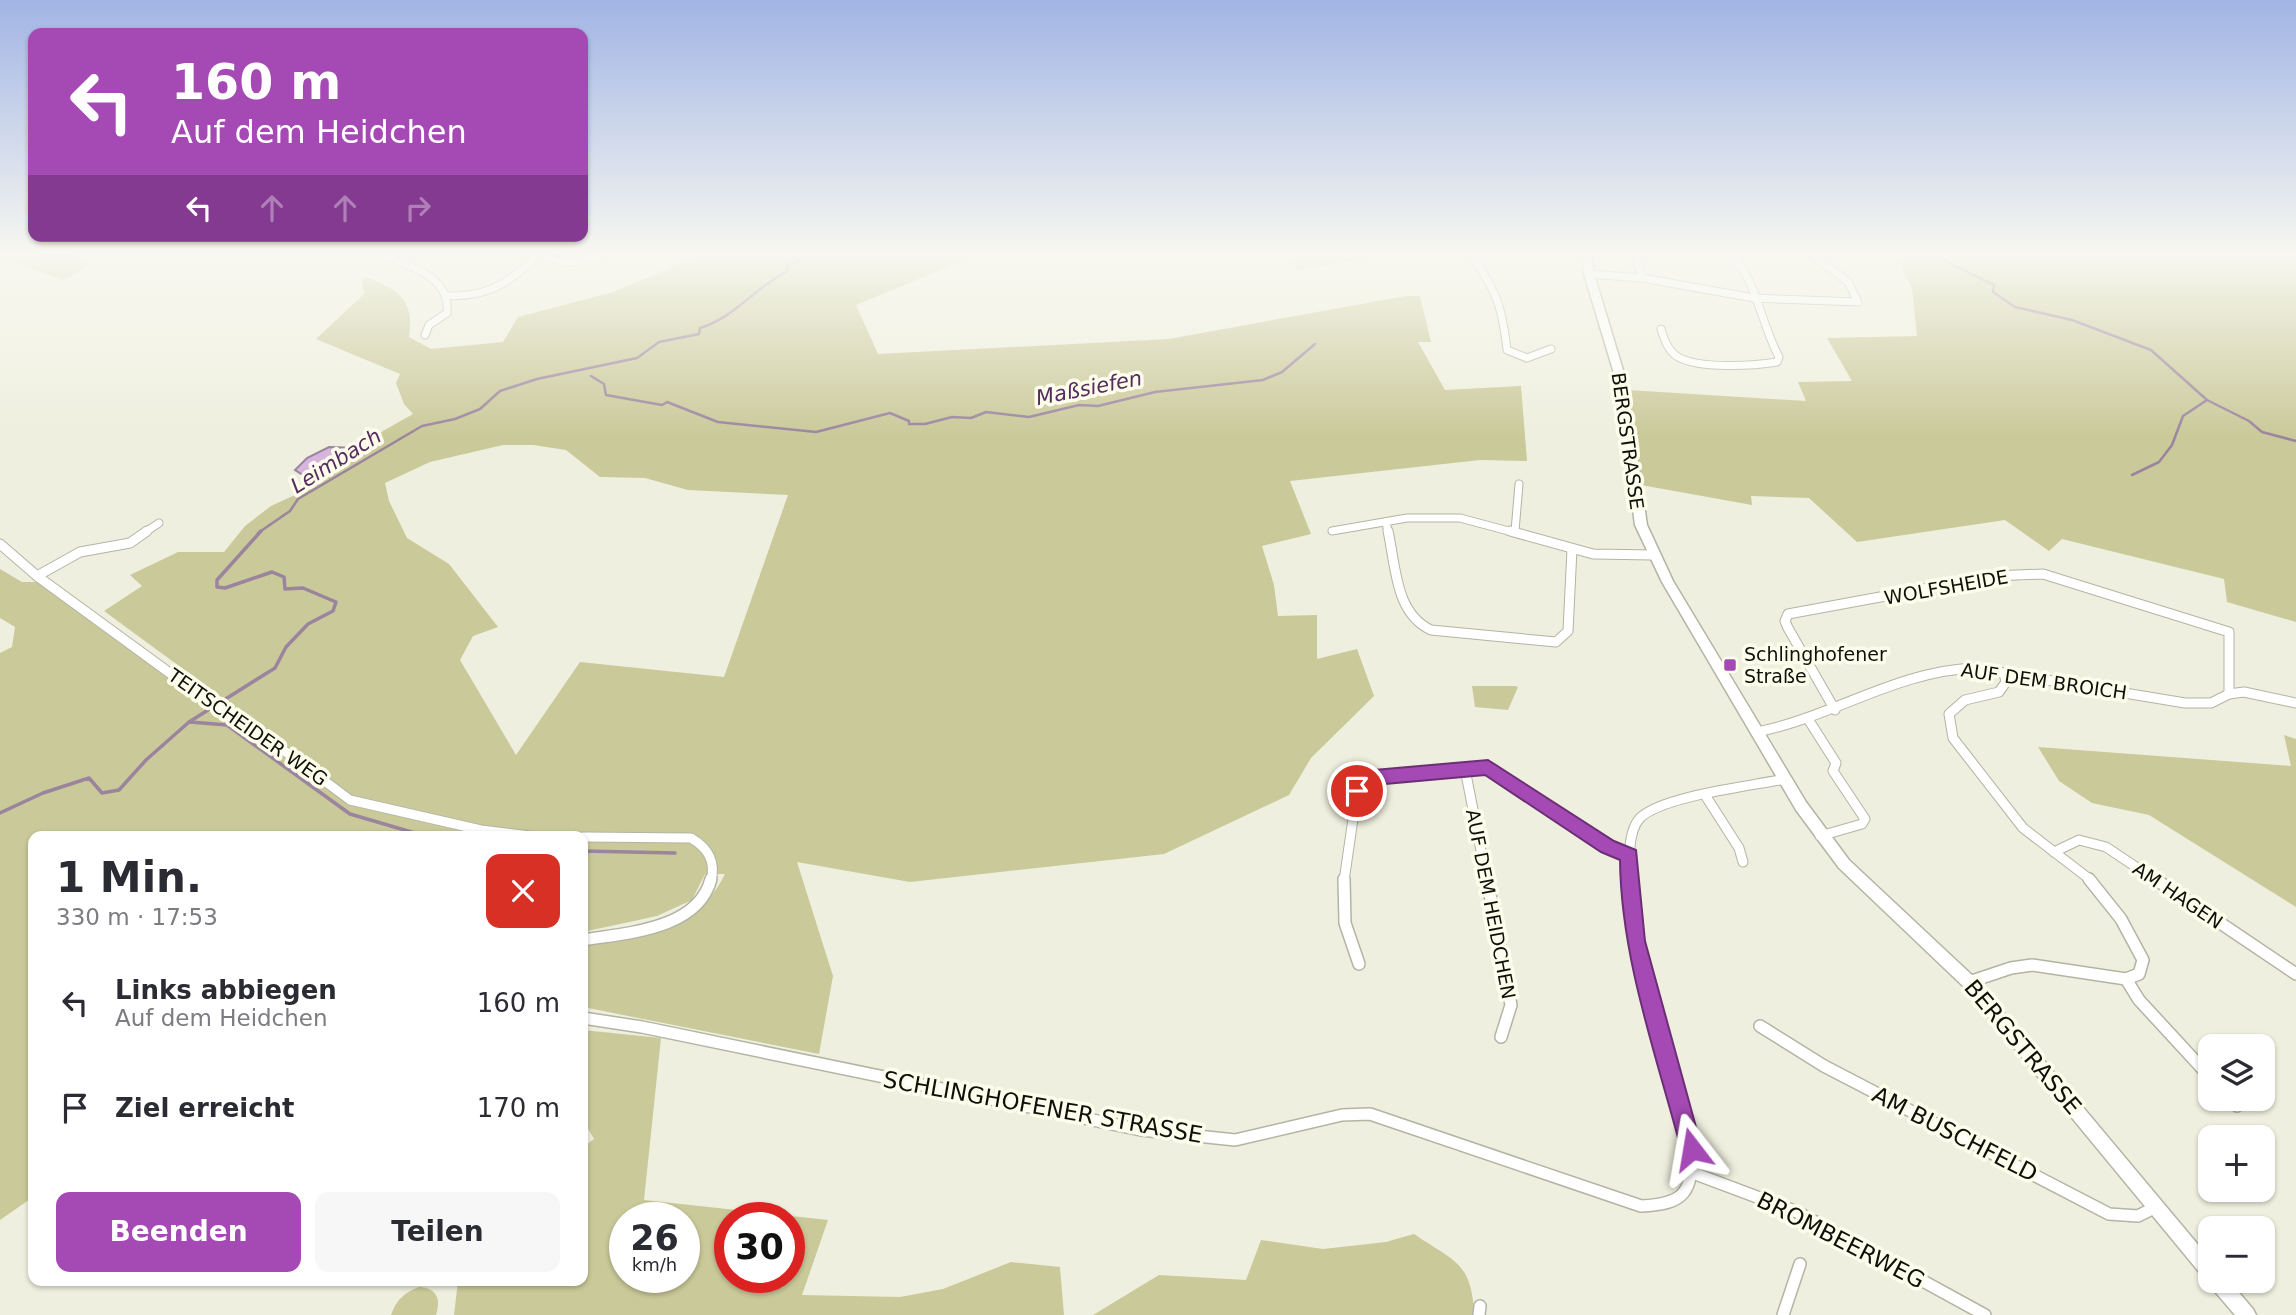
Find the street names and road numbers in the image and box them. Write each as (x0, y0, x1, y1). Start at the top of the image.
street label: BERGSTRASSE (1607, 371, 1649, 511)
street label: WOLFSHEIDE (1882, 565, 2010, 609)
street label: AUF DEM BROICH (1960, 658, 2128, 704)
street label: TEITSCHEIDER WEG (163, 663, 332, 790)
street label: AUF DEM HEIDCHEN (1462, 807, 1520, 1001)
street label: AM HAGEN (2129, 857, 2227, 933)
street label: BERGSTRASSE (1959, 975, 2087, 1119)
street label: SCHLINGHOFENER STRASSE (881, 1066, 1205, 1148)
street label: AM BUSCHFELD (1868, 1081, 2042, 1187)
street label: BROMBEERWEG (1753, 1186, 1929, 1294)

